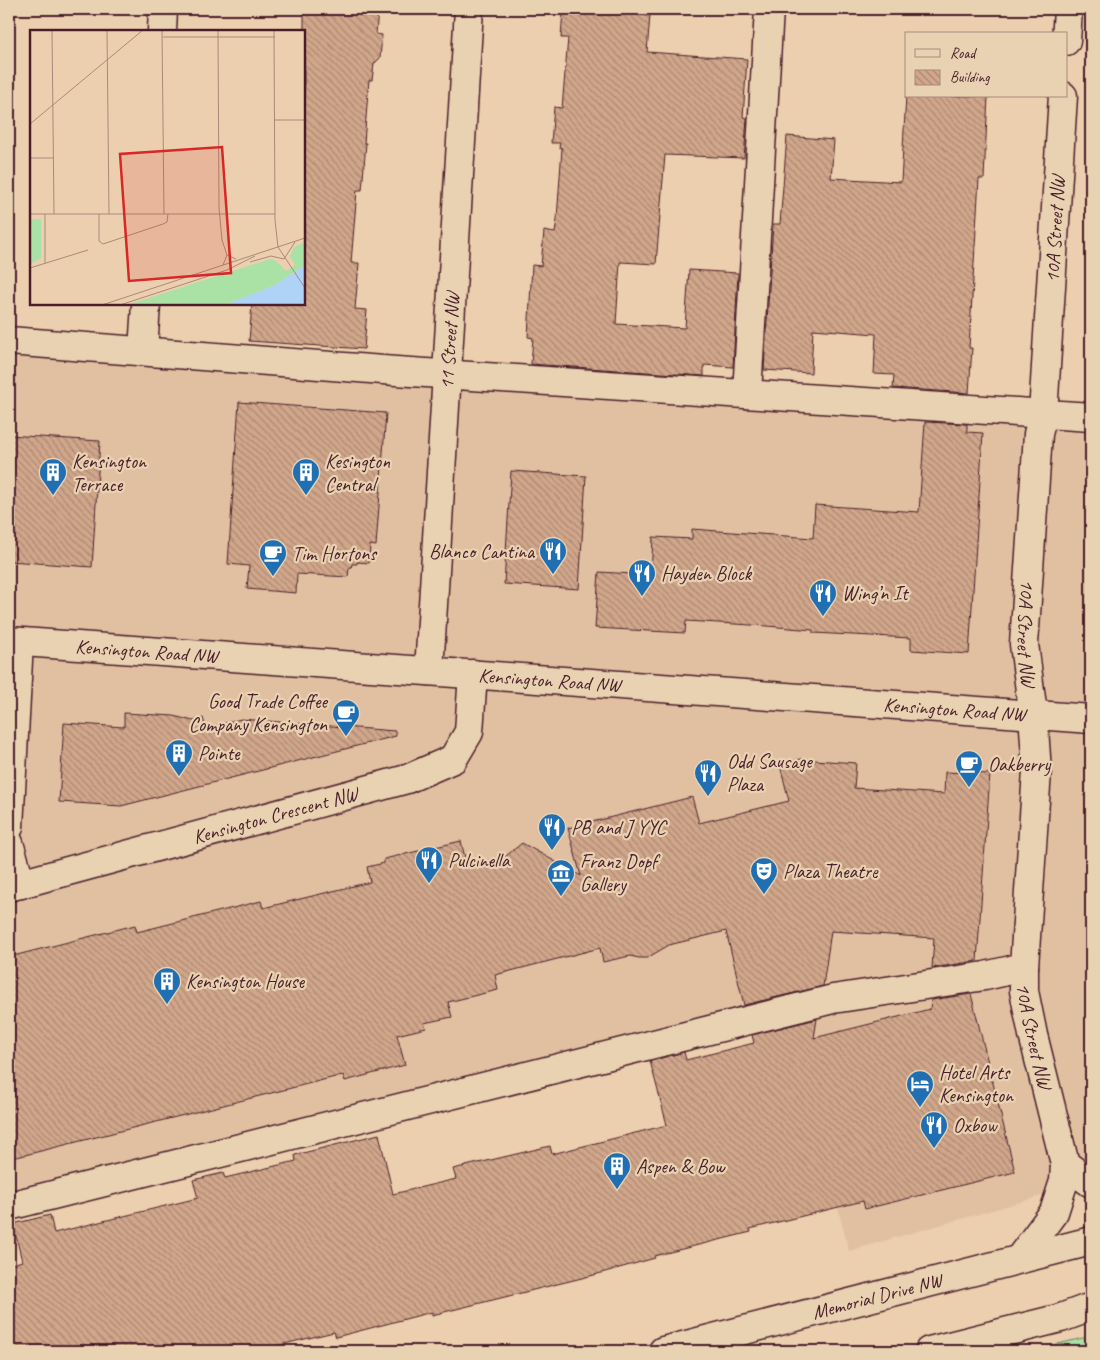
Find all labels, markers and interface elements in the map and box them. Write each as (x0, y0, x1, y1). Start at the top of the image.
inset map (30, 30, 305, 305)
legend (905, 32, 1068, 98)
text: Road (950, 44, 977, 63)
text: Building (950, 68, 990, 87)
street label: 10A Street NW (1040, 172, 1070, 283)
street label: 11 Street NW (434, 289, 465, 390)
place label: Kensington Terrace (72, 449, 147, 497)
place label: Kesington Central (325, 449, 391, 497)
building icon: Kensington Terrace (38, 457, 68, 496)
building icon: Kesington Central (291, 457, 321, 496)
restaurant icon: Blanco Cantina (538, 536, 568, 575)
cafe icon: Tim Hortons (258, 538, 288, 577)
place label: Blanco Cantina (429, 539, 536, 564)
place label: Tim Hortons (292, 541, 378, 566)
restaurant icon: Hayden Block (627, 558, 657, 597)
place label: Hayden Block (661, 561, 753, 586)
restaurant icon: Wing’n It (808, 578, 838, 617)
street label: 10A Street NW (1011, 579, 1042, 691)
place label: Wing’n It (842, 581, 910, 606)
street label: Kensington Road NW (75, 633, 221, 669)
street label: Kensington Road NW (478, 662, 624, 698)
place label: Good Trade Coffee Company Kensington (189, 689, 328, 737)
street label: Kensington Road NW (883, 692, 1029, 727)
cafe icon: Good Trade Coffee Company Kensington (331, 698, 361, 737)
building icon: Pointe (164, 738, 194, 777)
place label: Pointe (198, 741, 241, 766)
place label: Odd Sausage Plaza (727, 749, 813, 797)
cafe icon: Oakberry (954, 749, 984, 788)
place label: Oakberry (988, 752, 1052, 777)
restaurant icon: Odd Sausage Plaza (693, 758, 723, 797)
street label: Kensington Crescent NW (190, 780, 363, 849)
restaurant icon: PB and J YYC (537, 812, 567, 851)
place label: PB and J YYC (571, 815, 668, 840)
restaurant icon: Pulcinella (414, 845, 444, 884)
place label: Pulcinella (448, 848, 511, 873)
place label: Franz Dopf Gallery (580, 849, 661, 897)
theatre icon: Plaza Theatre (749, 856, 779, 895)
museum icon: Franz Dopf Gallery (546, 858, 576, 897)
place label: Plaza Theatre (783, 859, 879, 884)
building icon: Kensington House (152, 966, 182, 1005)
place label: Kensington House (186, 969, 305, 994)
street label: 10A Street NW (1012, 983, 1059, 1094)
place label: Hotel Arts Kensington (939, 1060, 1014, 1108)
hotel icon: Hotel Arts Kensington (905, 1069, 935, 1108)
restaurant icon: Oxbow (919, 1110, 949, 1149)
place label: Oxbow (953, 1113, 998, 1138)
building icon: Aspen & Bow (602, 1151, 632, 1190)
place label: Aspen & Bow (636, 1154, 726, 1179)
street label: Memorial Drive NW (809, 1267, 947, 1325)

